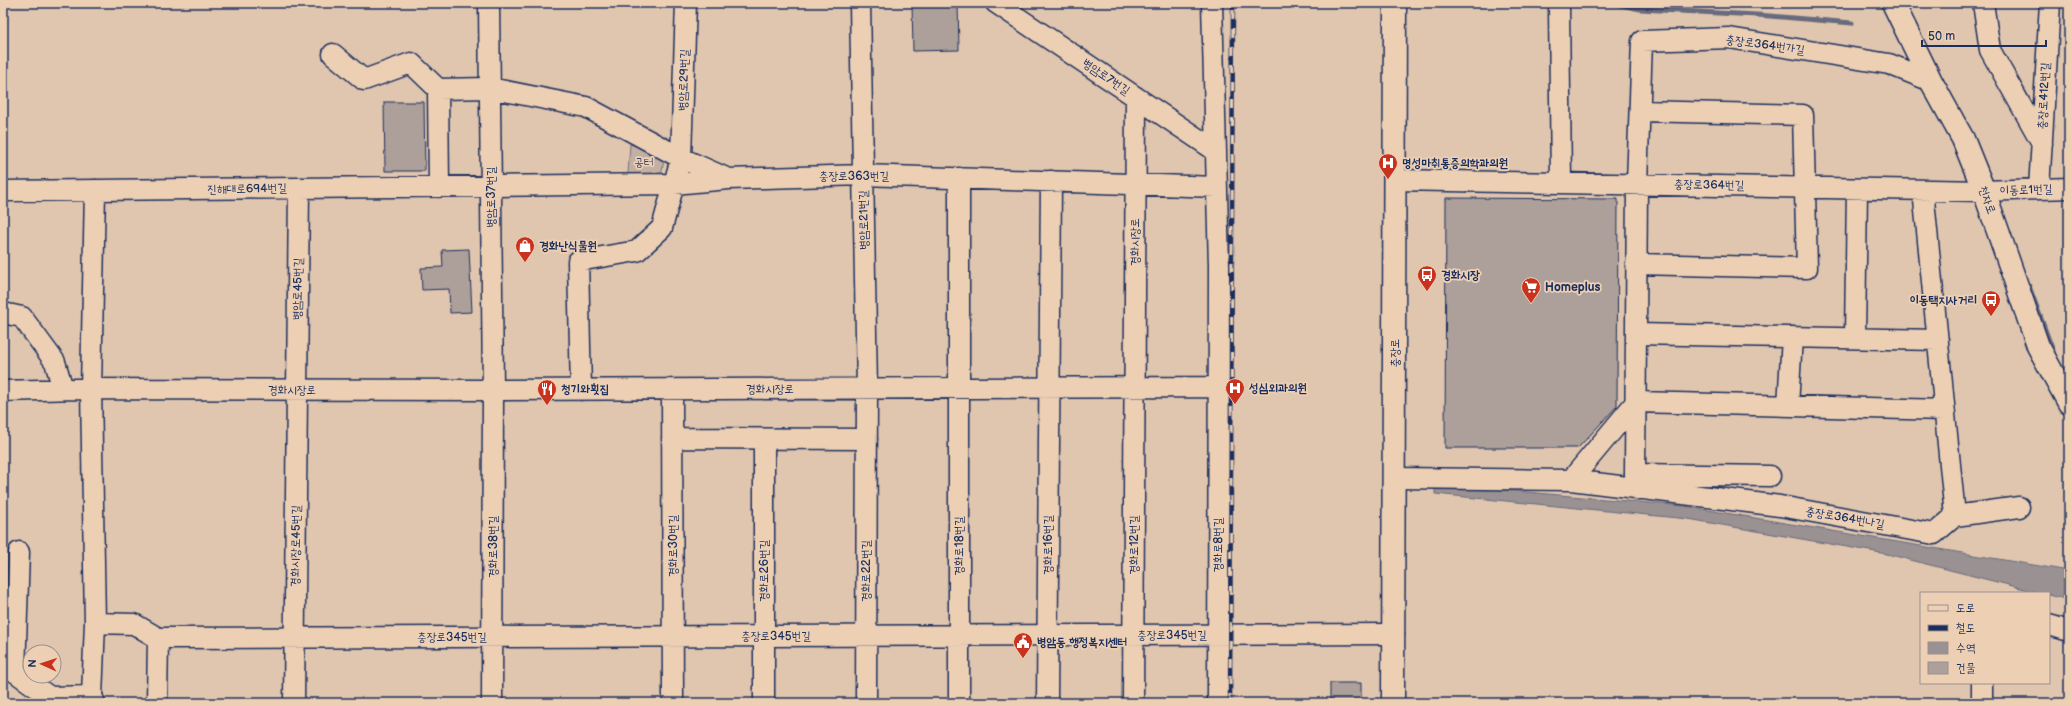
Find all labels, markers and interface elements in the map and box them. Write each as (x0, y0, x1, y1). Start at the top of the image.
scale bar (1922, 22, 2046, 48)
text: 50 m (1928, 29, 1955, 44)
street label: 충장로364번가길 (1724, 32, 1806, 58)
street label: 병암로29번길 (675, 48, 693, 111)
street label: 병암로7번길 (1079, 56, 1133, 99)
street label: 충장로412번길 (2035, 62, 2053, 130)
hospital icon: 명성마취통증의학과의원 (1377, 152, 1399, 180)
park label: 공터 (634, 155, 654, 170)
place label: 명성마취통증의학과의원 (1402, 156, 1509, 171)
street label: 병암로37번길 (484, 166, 499, 228)
street label: 충장로363번길 (819, 169, 890, 184)
street label: 충장로364번길 (1674, 177, 1745, 193)
street label: 진해대로694번길 (207, 181, 287, 197)
street label: 이동로1번길 (1999, 182, 2053, 198)
street label: 천자로 (1975, 184, 1999, 216)
street label: 병암로21번길 (856, 190, 872, 250)
street label: 경화시장로 (1128, 218, 1143, 266)
shop icon: 경화난식물원 (514, 235, 536, 263)
place label: 경화난식물원 (539, 239, 597, 254)
street label: 병암로45번길 (290, 257, 306, 320)
bus stop icon: 경화시장 (1416, 264, 1438, 292)
place label: 경화시장 (1441, 268, 1480, 283)
supermarket icon: Homeplus (1520, 276, 1542, 304)
place label: Homeplus (1545, 280, 1600, 295)
bus stop icon: 이동택지사거리 (1980, 289, 2002, 317)
place label: 이동택지사거리 (1909, 293, 1977, 308)
street label: 충장로 (1388, 339, 1403, 367)
hospital icon: 성심외과의원 (1224, 377, 1246, 405)
restaurant icon: 청기와횟집 (536, 378, 558, 406)
place label: 성심외과의원 (1248, 381, 1307, 396)
place label: 청기와횟집 (561, 382, 609, 397)
street label: 경화시장로 (746, 382, 794, 397)
street label: 경화시장로 (268, 383, 316, 398)
street label: 충장로364번나길 (1804, 504, 1886, 532)
street label: 경화시장로45번길 (288, 505, 304, 587)
street label: 경화로30번길 (666, 514, 681, 577)
street label: 경화로38번길 (486, 515, 501, 578)
street label: 경화로16번길 (1041, 515, 1056, 575)
street label: 경화로12번길 (1127, 515, 1142, 575)
street label: 경화로18번길 (952, 516, 967, 576)
street label: 경화로8번길 (1211, 517, 1226, 573)
street label: 경화로26번길 (757, 539, 772, 602)
street label: 경화로22번길 (859, 539, 874, 602)
legend (1920, 592, 2050, 684)
text: 도로 (1956, 601, 1975, 616)
text: 철도 (1956, 621, 1975, 636)
street label: 충장로345번길 (1137, 628, 1207, 643)
street label: 충장로345번길 (741, 629, 811, 644)
street label: 충장로345번길 (417, 630, 487, 645)
public building icon: 병암동 행정복지센터 (1012, 631, 1034, 659)
place label: 병암동 행정복지센터 (1037, 635, 1127, 650)
text: 수역 (1956, 641, 1976, 656)
north arrow (22, 644, 62, 684)
text: N (26, 659, 39, 668)
text: 건물 (1956, 661, 1976, 676)

